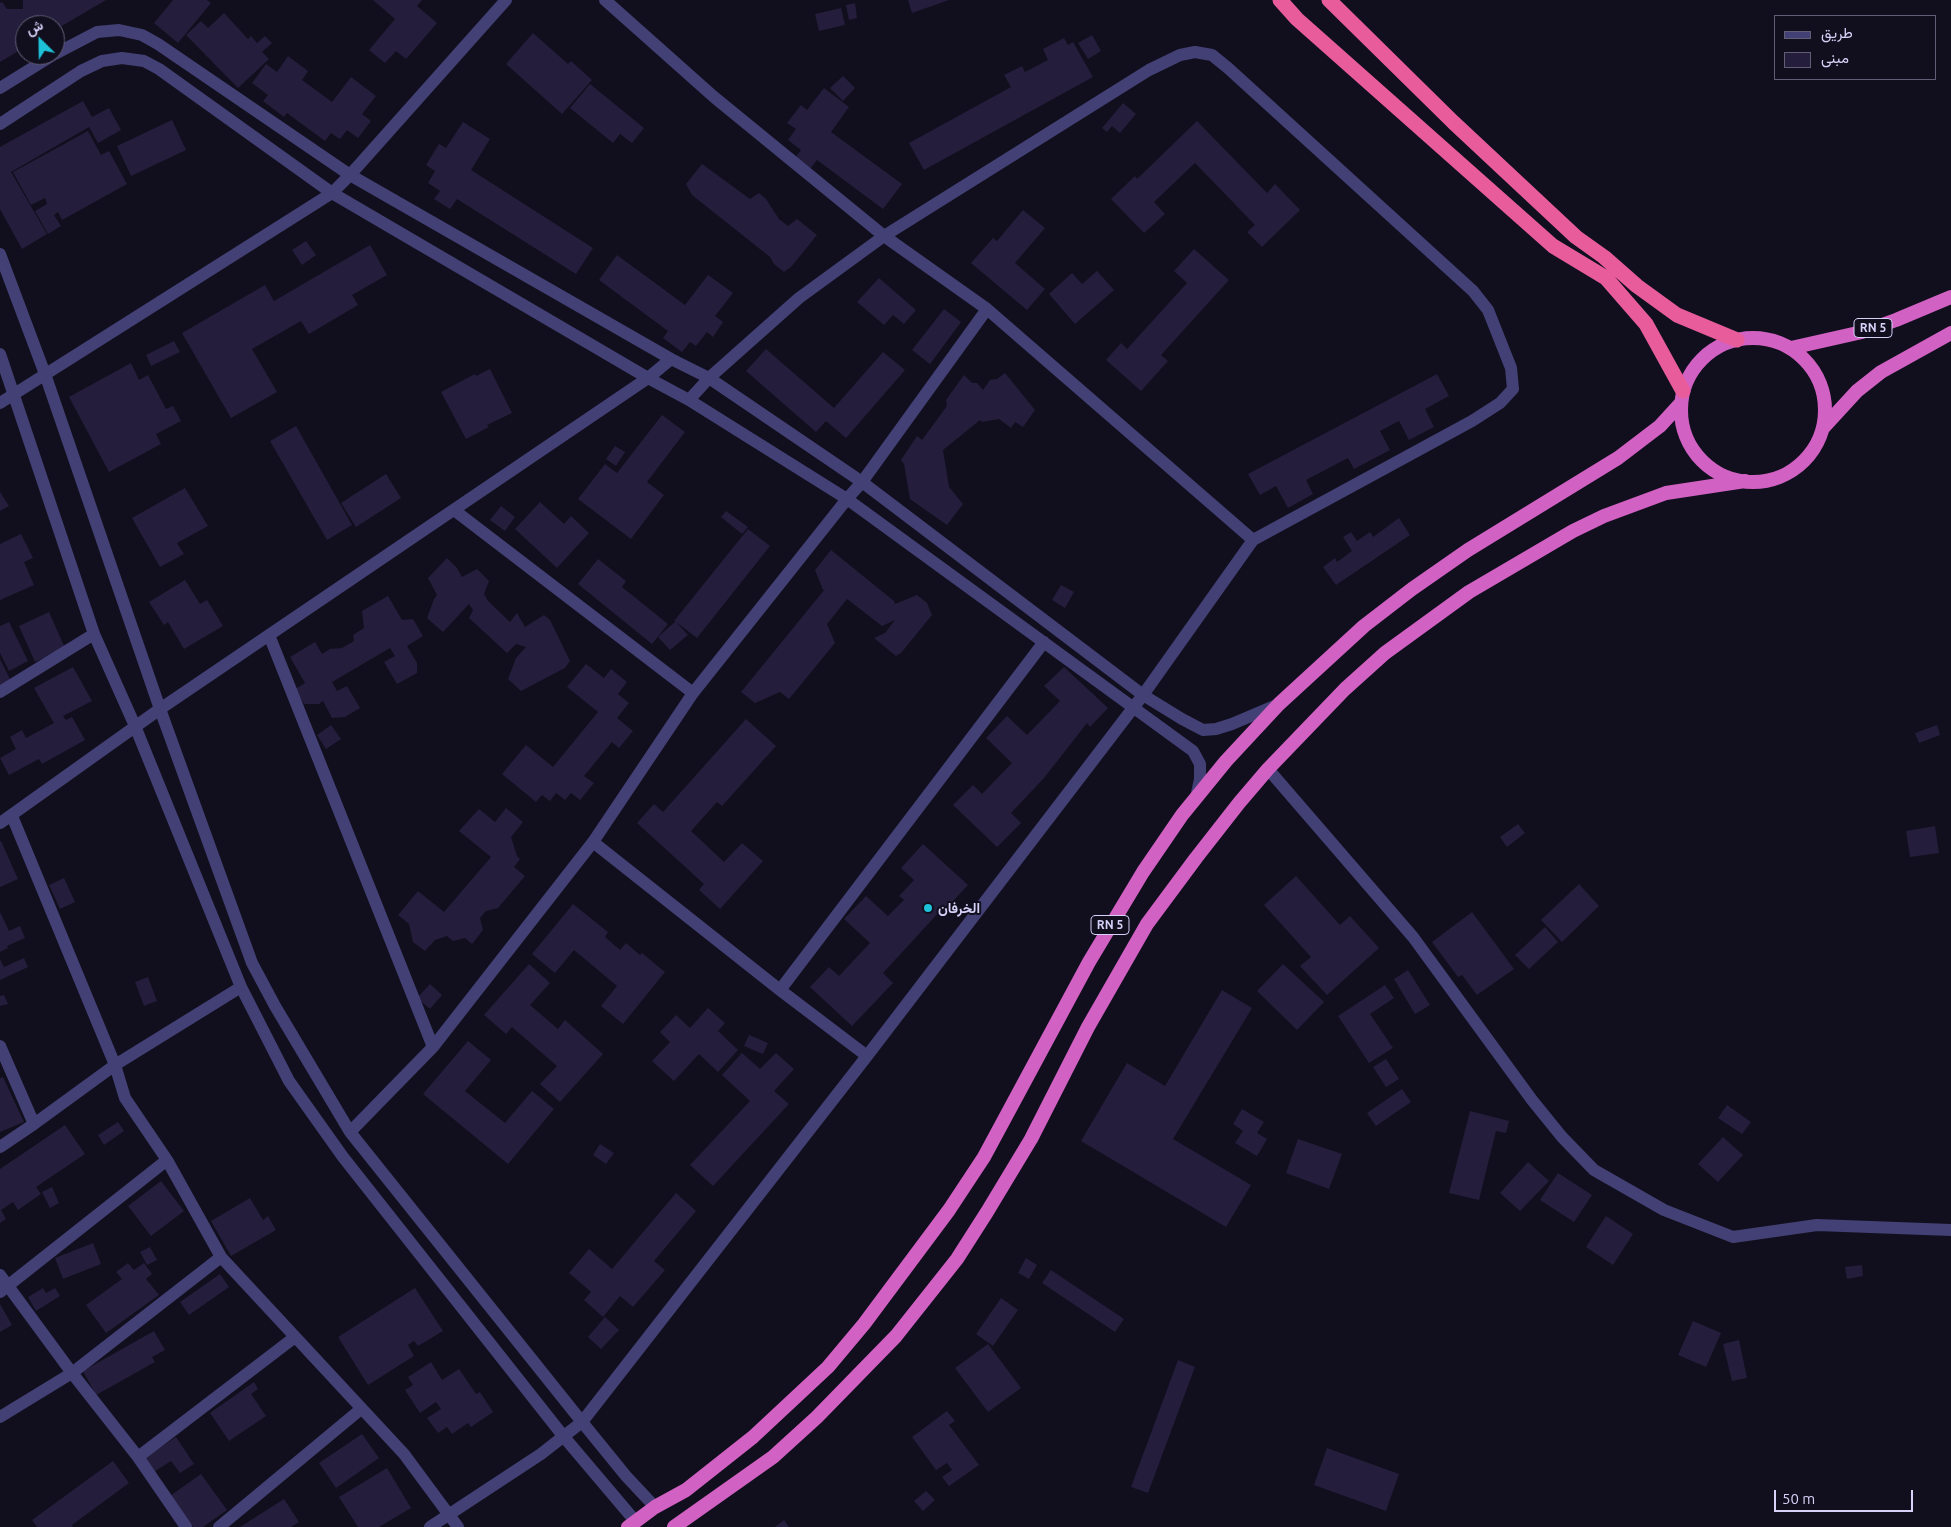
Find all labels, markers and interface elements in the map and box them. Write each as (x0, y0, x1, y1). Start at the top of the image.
north arrow (15, 15, 65, 65)
legend (1774, 15, 1936, 80)
text: ش (24, 16, 45, 38)
text: طريق (1821, 24, 1853, 41)
text: مبنى (1821, 49, 1849, 66)
road number: RN 5 (1854, 318, 1892, 338)
place label: الخرفان (938, 900, 980, 916)
marker: الخرفان (922, 902, 934, 914)
road number: RN 5 (1091, 916, 1129, 934)
scale bar (1776, 1480, 1915, 1512)
text: 50 m (1782, 1490, 1815, 1507)

